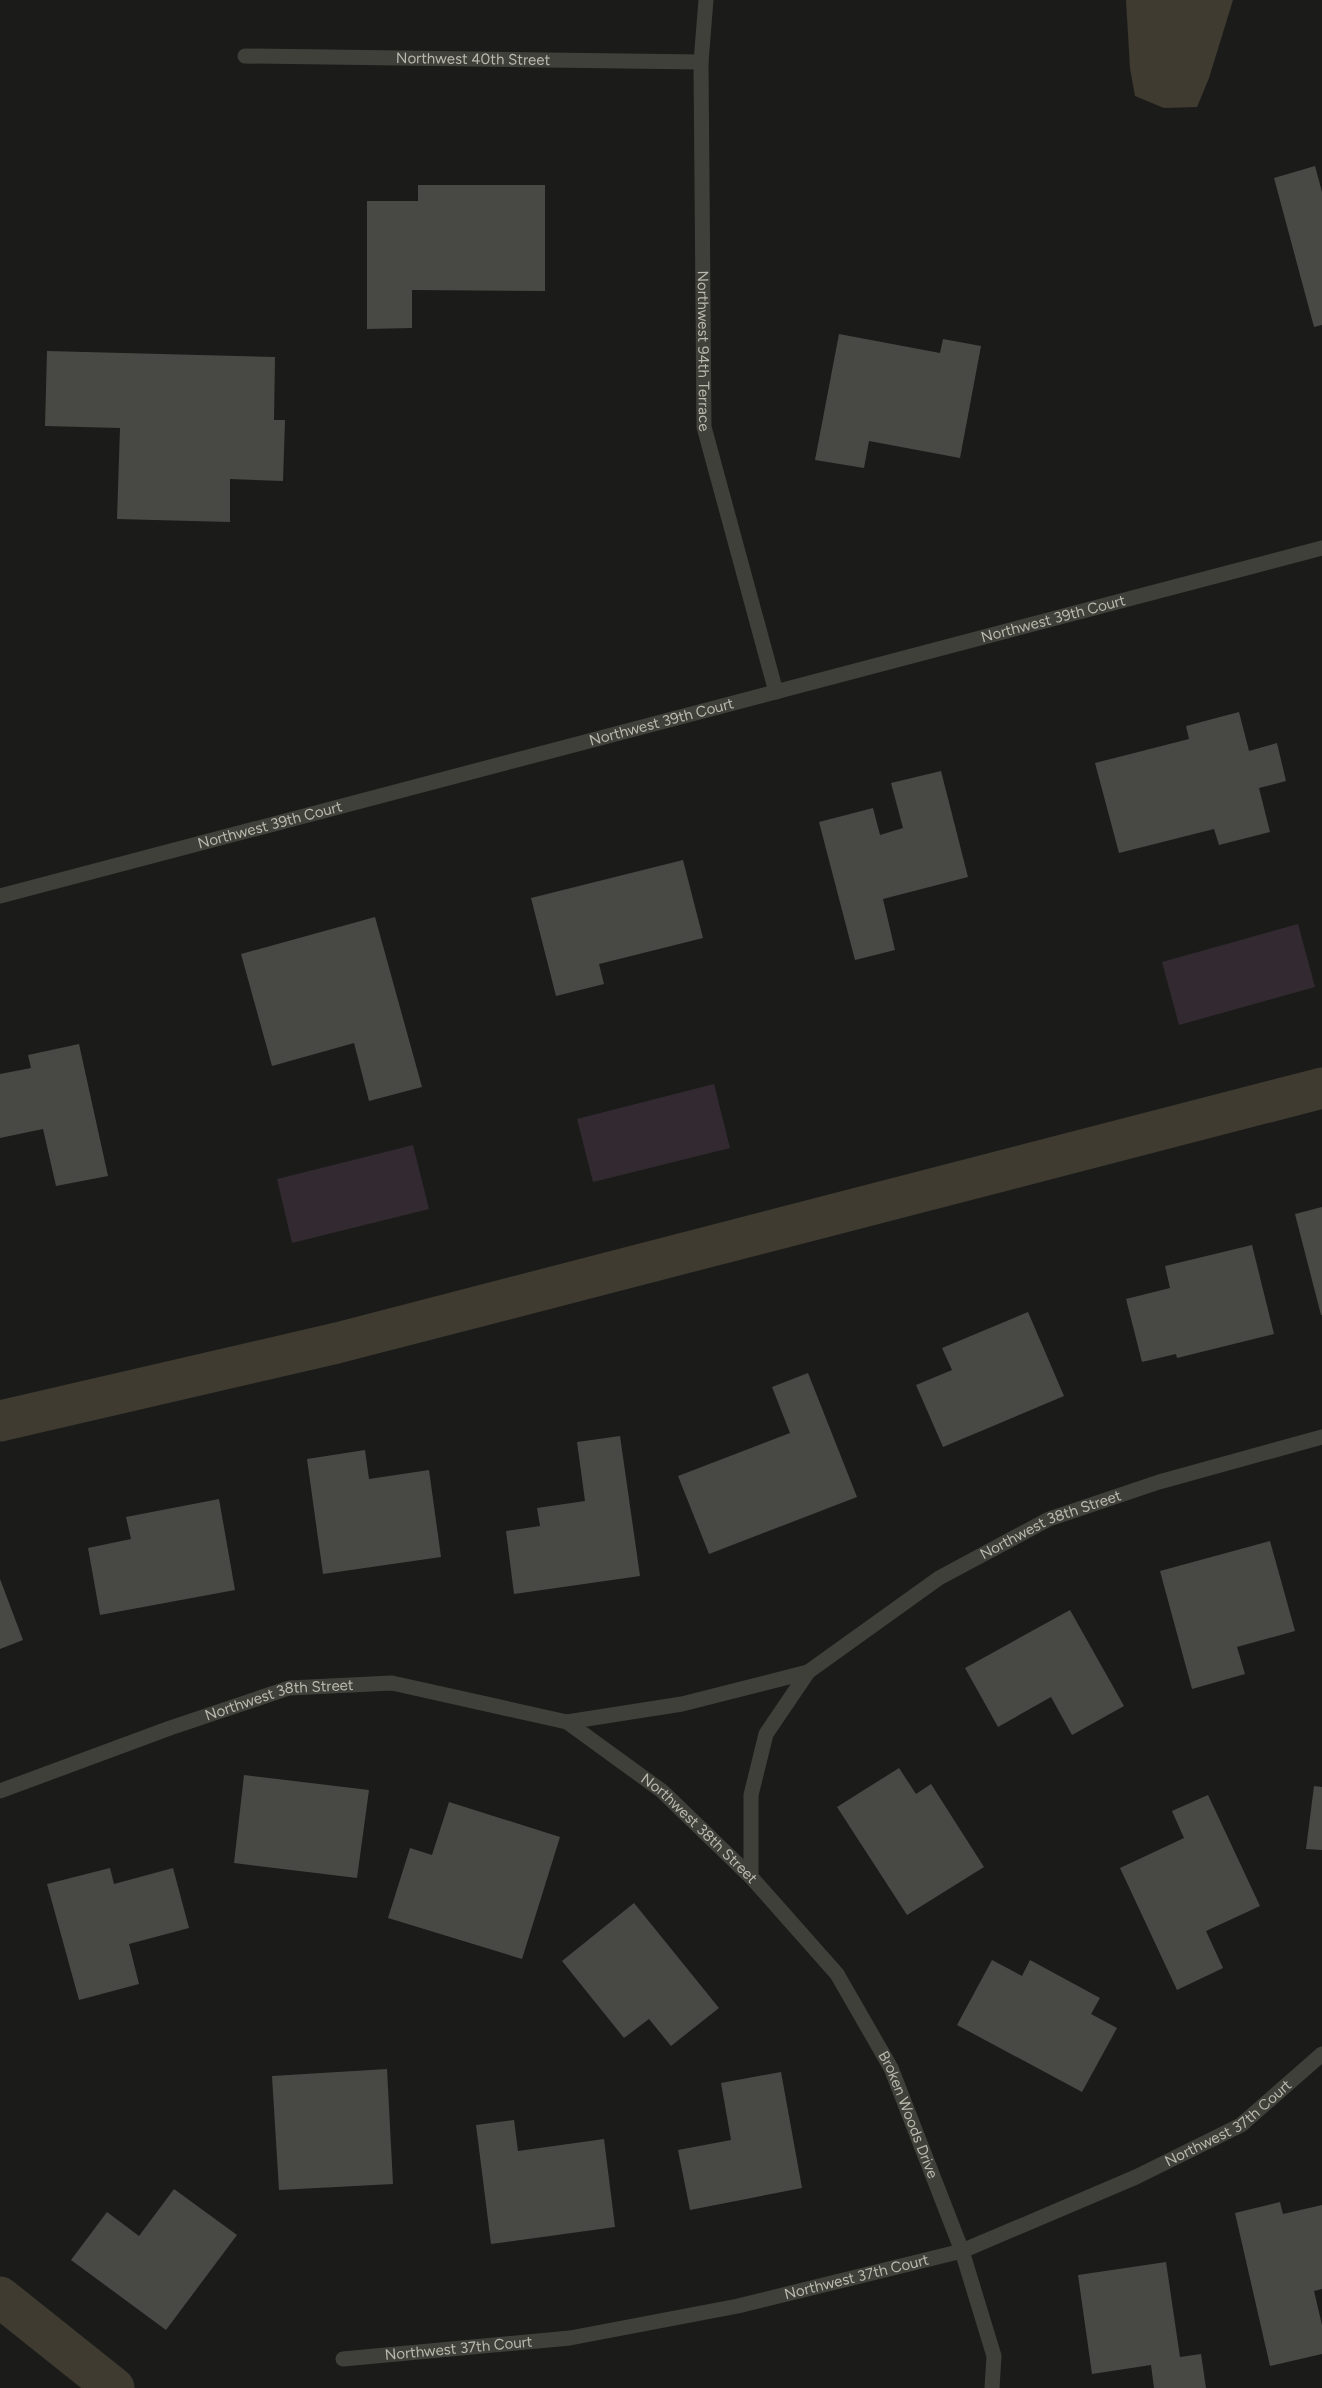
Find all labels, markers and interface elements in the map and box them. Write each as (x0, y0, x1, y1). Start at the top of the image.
street label: Northwest 40th Street (396, 49, 551, 69)
street label: Northwest 94th Terrace (694, 270, 714, 433)
street label: Northwest 39th Court (979, 591, 1128, 646)
street label: Northwest 39th Court (587, 694, 736, 749)
street label: Northwest 39th Court (196, 797, 344, 853)
street label: Northwest 38th Street (977, 1486, 1124, 1563)
street label: Northwest 38th Street (203, 1676, 354, 1725)
street label: Northwest 38th Street (637, 1770, 761, 1887)
street label: Broken Woods Drive (874, 2048, 942, 2181)
street label: Northwest 37th Court (1162, 2076, 1295, 2170)
street label: Northwest 37th Court (782, 2250, 931, 2303)
street label: Northwest 37th Court (384, 2332, 533, 2364)

